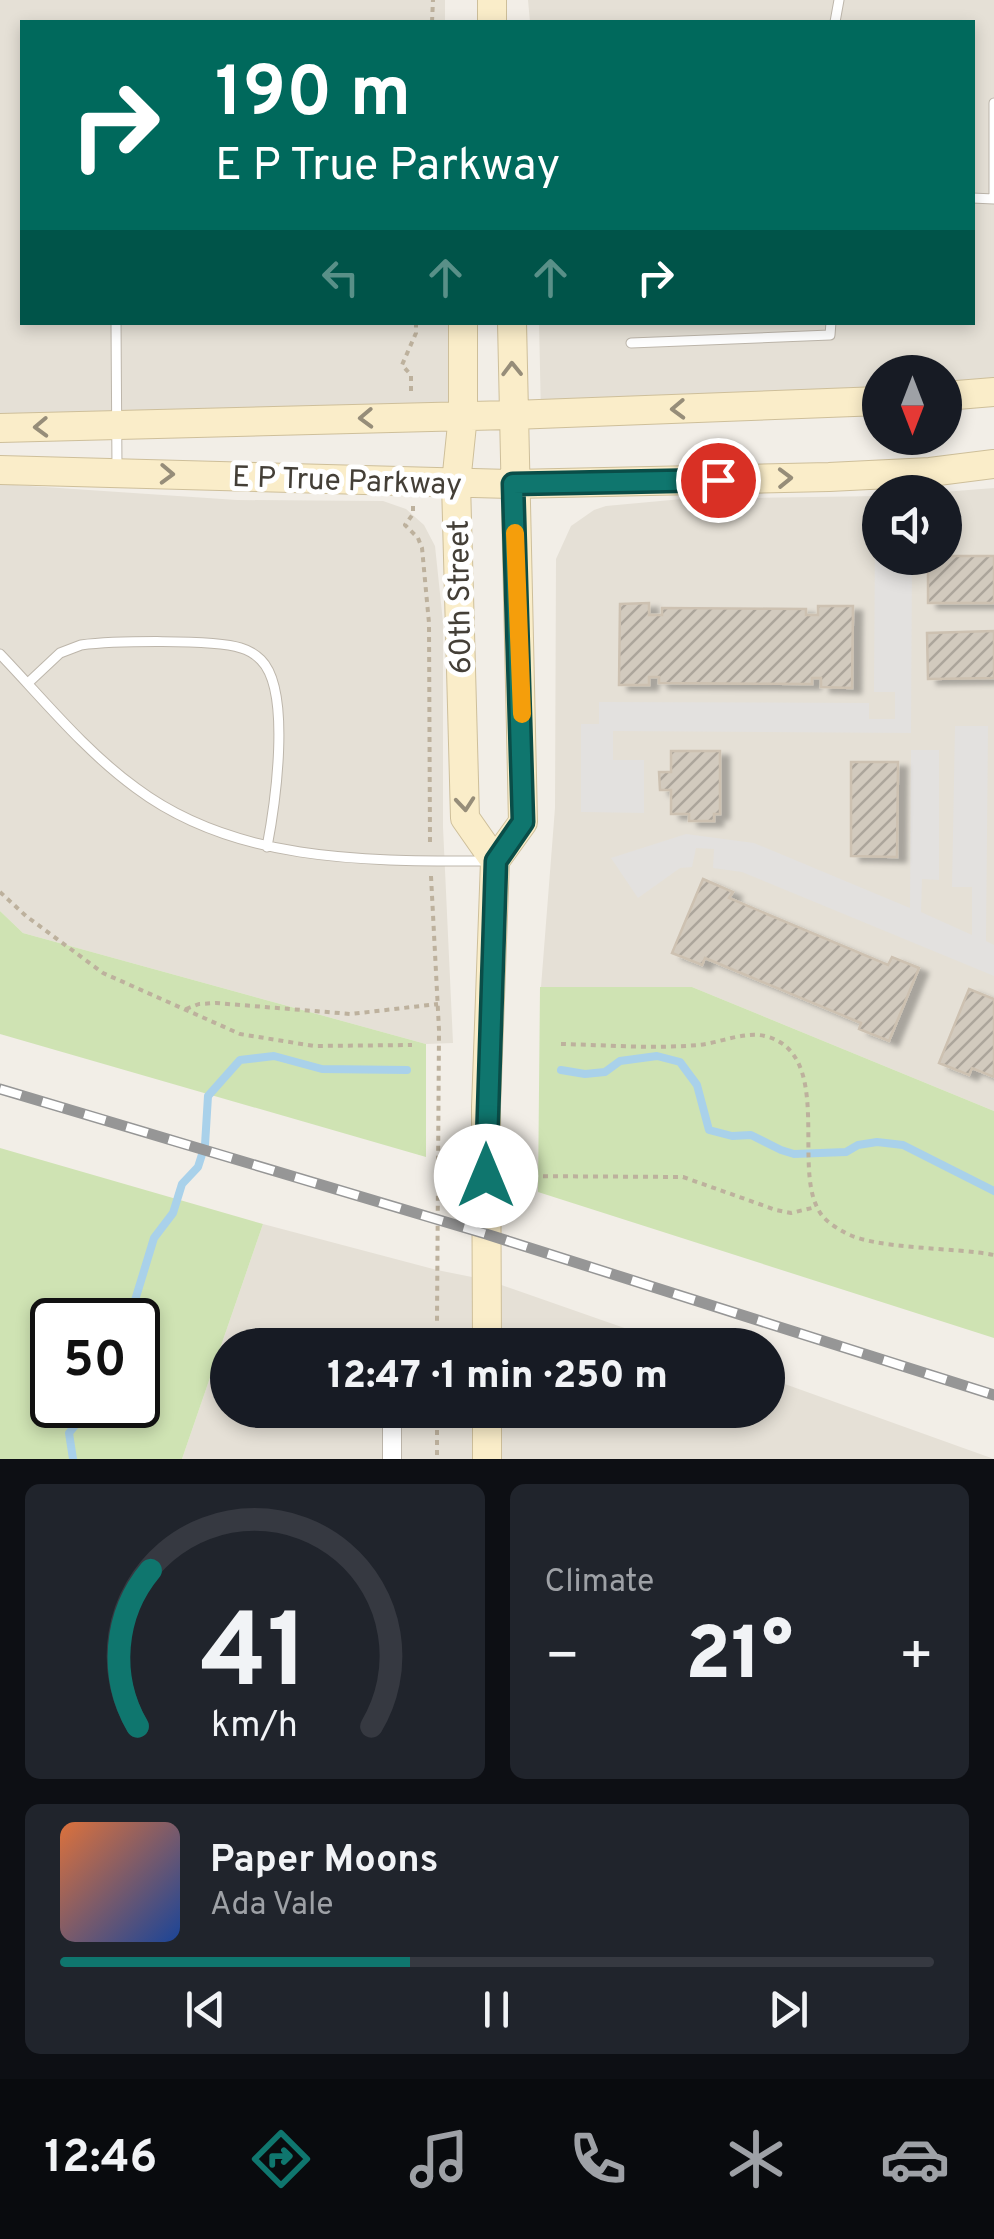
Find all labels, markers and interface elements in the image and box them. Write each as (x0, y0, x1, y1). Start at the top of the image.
text: 190 m (215, 52, 411, 141)
icon: right (50, 60, 180, 190)
text: E P True Parkway (215, 139, 560, 196)
icon: left (313, 250, 368, 305)
icon: ahead (418, 250, 473, 305)
icon: ahead (523, 250, 578, 305)
icon: right (628, 250, 683, 305)
north arrow (862, 355, 962, 455)
map controls (862, 355, 962, 575)
one-way arrow (502, 360, 523, 376)
one-way arrow (669, 398, 685, 419)
one-way arrow (357, 407, 373, 428)
one-way arrow (32, 417, 48, 438)
pin (676, 438, 761, 523)
icon: arrive (691, 453, 746, 508)
street label: E P True Parkway (231, 460, 463, 505)
one-way arrow (160, 463, 176, 484)
one-way arrow (778, 468, 794, 489)
button: sound (862, 475, 962, 575)
street label: 60th Street (442, 519, 481, 674)
one-way arrow (454, 796, 476, 812)
position arrow (434, 1124, 538, 1228)
speed limit sign: 50 (30, 1298, 160, 1428)
text: 12:47 · 1 min · 250 m (327, 1353, 668, 1402)
text: Climate (545, 1563, 654, 1603)
text: 41 (201, 1592, 309, 1724)
text: 21° (685, 1611, 793, 1706)
text: − (545, 1624, 580, 1694)
text: + (899, 1624, 934, 1694)
text: km/h (211, 1704, 298, 1750)
text: Paper Moons (210, 1837, 439, 1886)
text: Ada Vale (210, 1886, 334, 1926)
icon: previous (178, 1982, 233, 2037)
icon: pause (469, 1982, 524, 2037)
icon: next (761, 1982, 816, 2037)
icon: directions (246, 2124, 316, 2194)
icon: music (404, 2124, 474, 2194)
icon: phone (563, 2124, 633, 2194)
icon: climate (721, 2124, 791, 2194)
icon: car (880, 2124, 950, 2194)
text: 12:46 (44, 2131, 157, 2188)

